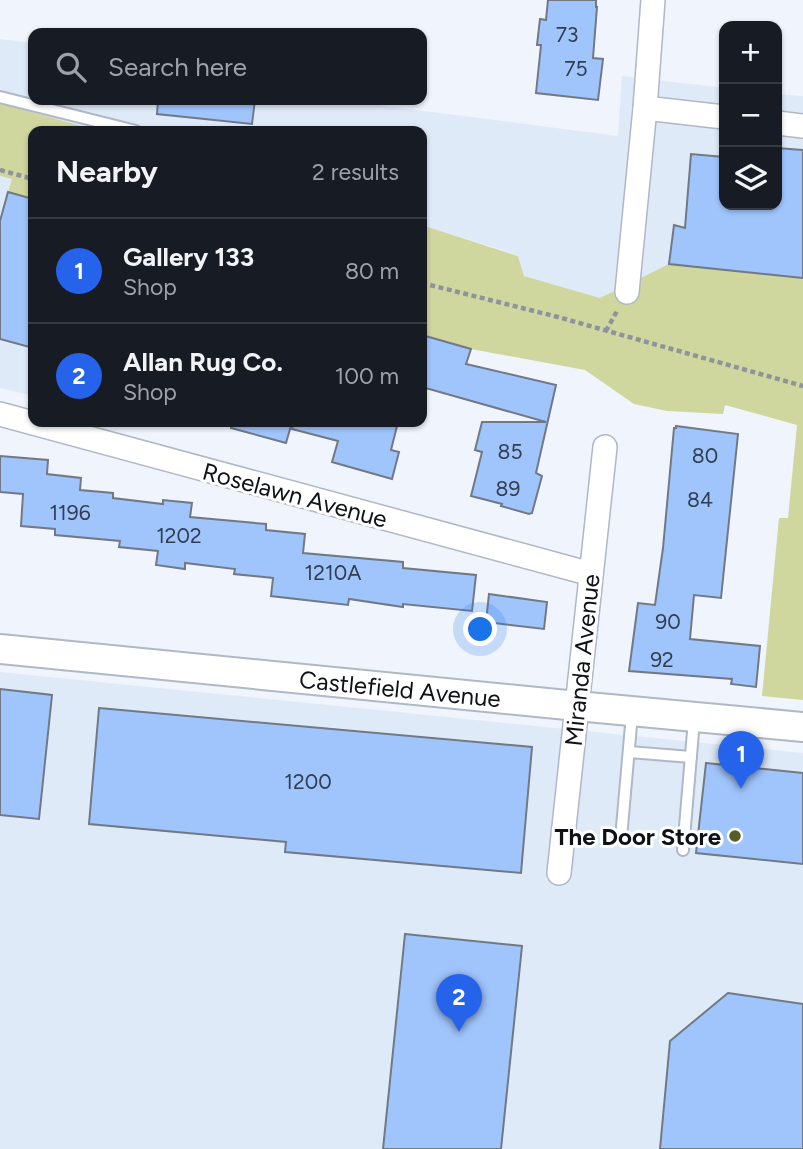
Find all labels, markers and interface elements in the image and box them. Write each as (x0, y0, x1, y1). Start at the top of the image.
map controls (719, 21, 782, 210)
button: + (719, 21, 782, 84)
house number: 73 (556, 22, 578, 47)
search box (28, 28, 427, 105)
icon: search (52, 48, 90, 86)
text: Search here (108, 51, 247, 83)
house number: 75 (564, 56, 588, 81)
button: − (719, 84, 782, 147)
button: layers (719, 147, 782, 210)
text: Nearby (56, 153, 158, 190)
text: 2 results (312, 158, 399, 186)
text: Gallery 133 (123, 241, 254, 273)
text: 1 (74, 257, 84, 285)
text: 80 m (345, 257, 399, 285)
text: Shop (123, 273, 177, 301)
text: Allan Rug Co. (123, 346, 283, 378)
text: 2 (72, 362, 86, 390)
text: 100 m (335, 362, 399, 390)
text: Shop (123, 378, 177, 406)
house number: 85 (498, 439, 522, 464)
house number: 80 (692, 443, 718, 468)
street label: Roselawn Avenue (200, 456, 390, 534)
house number: 89 (496, 476, 520, 501)
house number: 84 (687, 487, 713, 512)
house number: 1196 (49, 500, 91, 525)
house number: 1202 (156, 523, 202, 548)
house number: 1210A (305, 560, 361, 585)
street label: Miranda Avenue (559, 572, 605, 748)
house number: 90 (655, 609, 681, 634)
your location (463, 612, 497, 646)
house number: 92 (650, 647, 674, 672)
street label: Castlefield Avenue (298, 664, 502, 713)
pin: 1 (718, 731, 764, 789)
house number: 1200 (284, 769, 332, 794)
place label: The Door Store (554, 822, 721, 851)
marker: The Door Store (727, 828, 743, 844)
pin: 2 (436, 974, 482, 1032)

